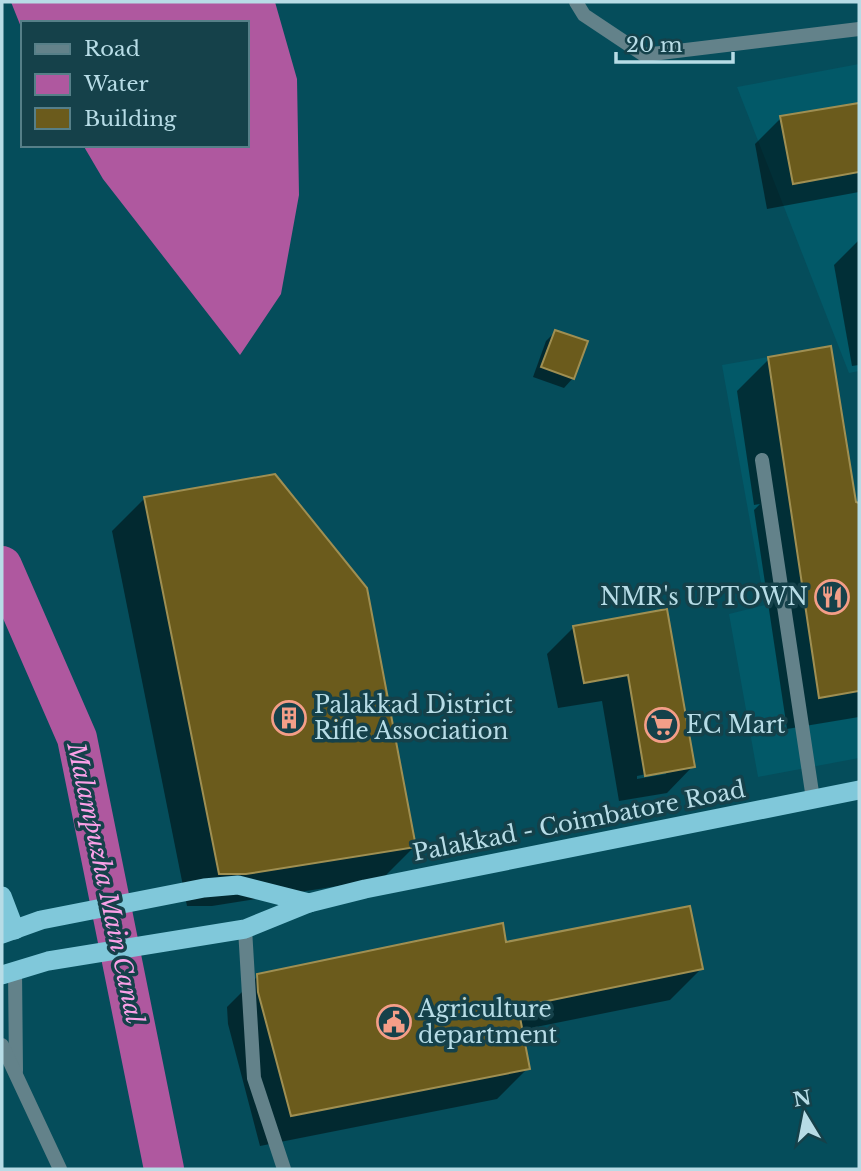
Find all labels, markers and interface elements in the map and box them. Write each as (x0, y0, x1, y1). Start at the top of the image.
legend (21, 21, 248, 147)
scale bar (616, 21, 733, 65)
text: 20 m (626, 32, 683, 58)
text: Road (84, 36, 140, 62)
text: Water (83, 71, 148, 97)
text: Building (84, 106, 177, 132)
restaurant icon: NMR's UPTOWN (813, 578, 851, 616)
place label: NMR's UPTOWN (600, 583, 808, 611)
place label: Palakkad District Rifle Association (314, 691, 513, 745)
building icon: Palakkad District Rifle Association (270, 699, 308, 737)
supermarket icon: EC Mart (643, 706, 681, 744)
place label: EC Mart (686, 711, 786, 739)
water label: Malampuzha Main Canal (61, 739, 150, 1027)
street label: Palakkad - Coimbatore Road (410, 775, 748, 867)
place label: Agriculture department (417, 995, 557, 1049)
public building icon: Agriculture department (375, 1003, 413, 1041)
north arrow (770, 1080, 840, 1150)
text: N (791, 1086, 813, 1112)

